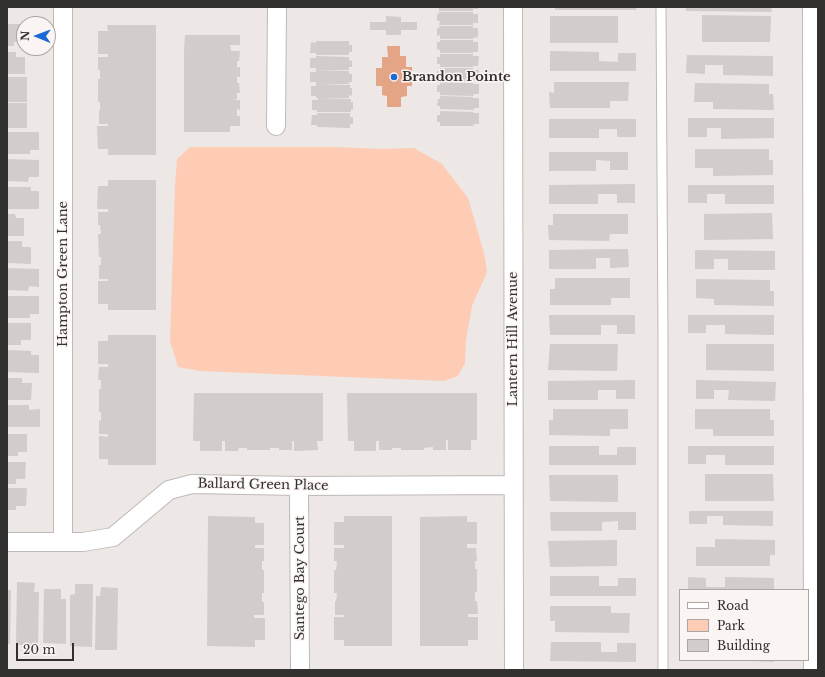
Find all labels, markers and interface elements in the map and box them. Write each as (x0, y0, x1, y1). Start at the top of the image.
north arrow (16, 16, 56, 56)
text: N (18, 31, 32, 41)
place label: Brandon Pointe (402, 69, 511, 85)
marker: Brandon Pointe (389, 72, 399, 82)
street label: Hampton Green Lane (55, 201, 71, 347)
street label: Lantern Hill Avenue (505, 271, 521, 407)
street label: Ballard Green Place (197, 476, 329, 494)
street label: Santego Bay Court (292, 516, 308, 640)
legend (679, 589, 809, 661)
text: Road (717, 598, 749, 613)
text: Park (717, 618, 745, 633)
scale bar (18, 635, 76, 661)
text: Building (717, 638, 770, 653)
text: 20 m (23, 642, 55, 657)

